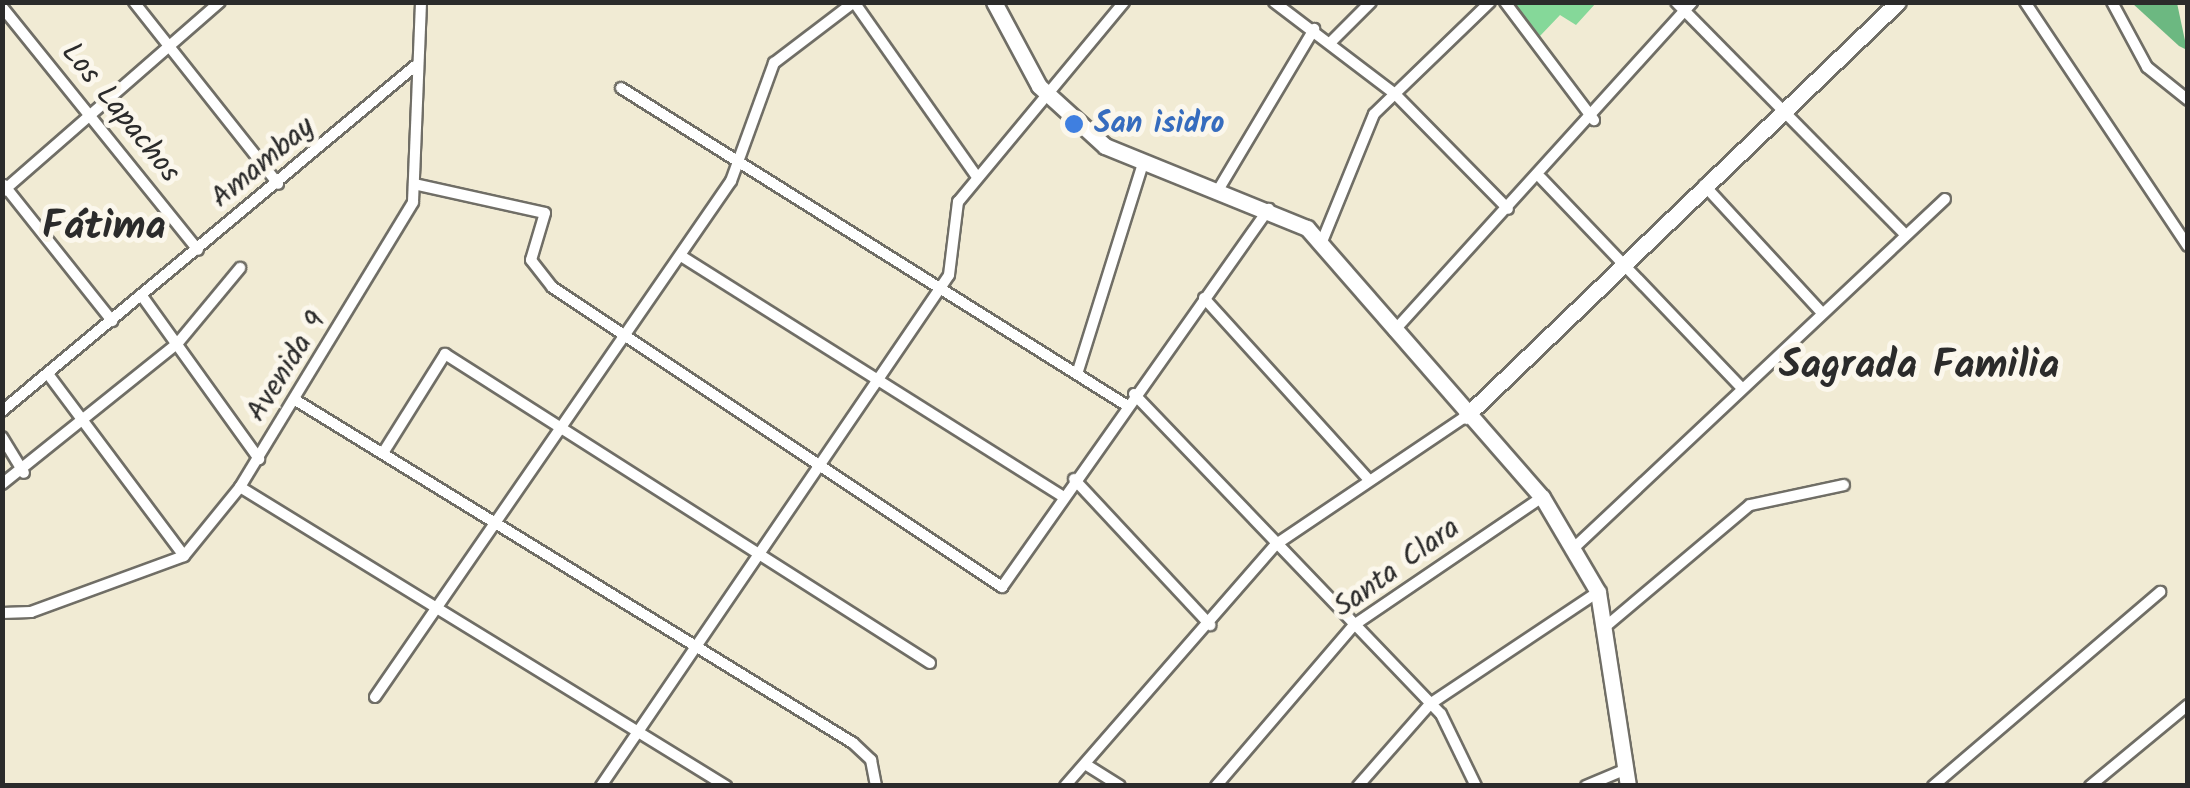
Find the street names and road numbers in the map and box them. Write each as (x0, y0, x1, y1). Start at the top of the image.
street label: Los Lapachos (53, 36, 187, 190)
street label: Amambay (204, 109, 322, 217)
street label: Avenida 9 (239, 305, 335, 429)
street label: Santa Clara (1327, 510, 1467, 626)

